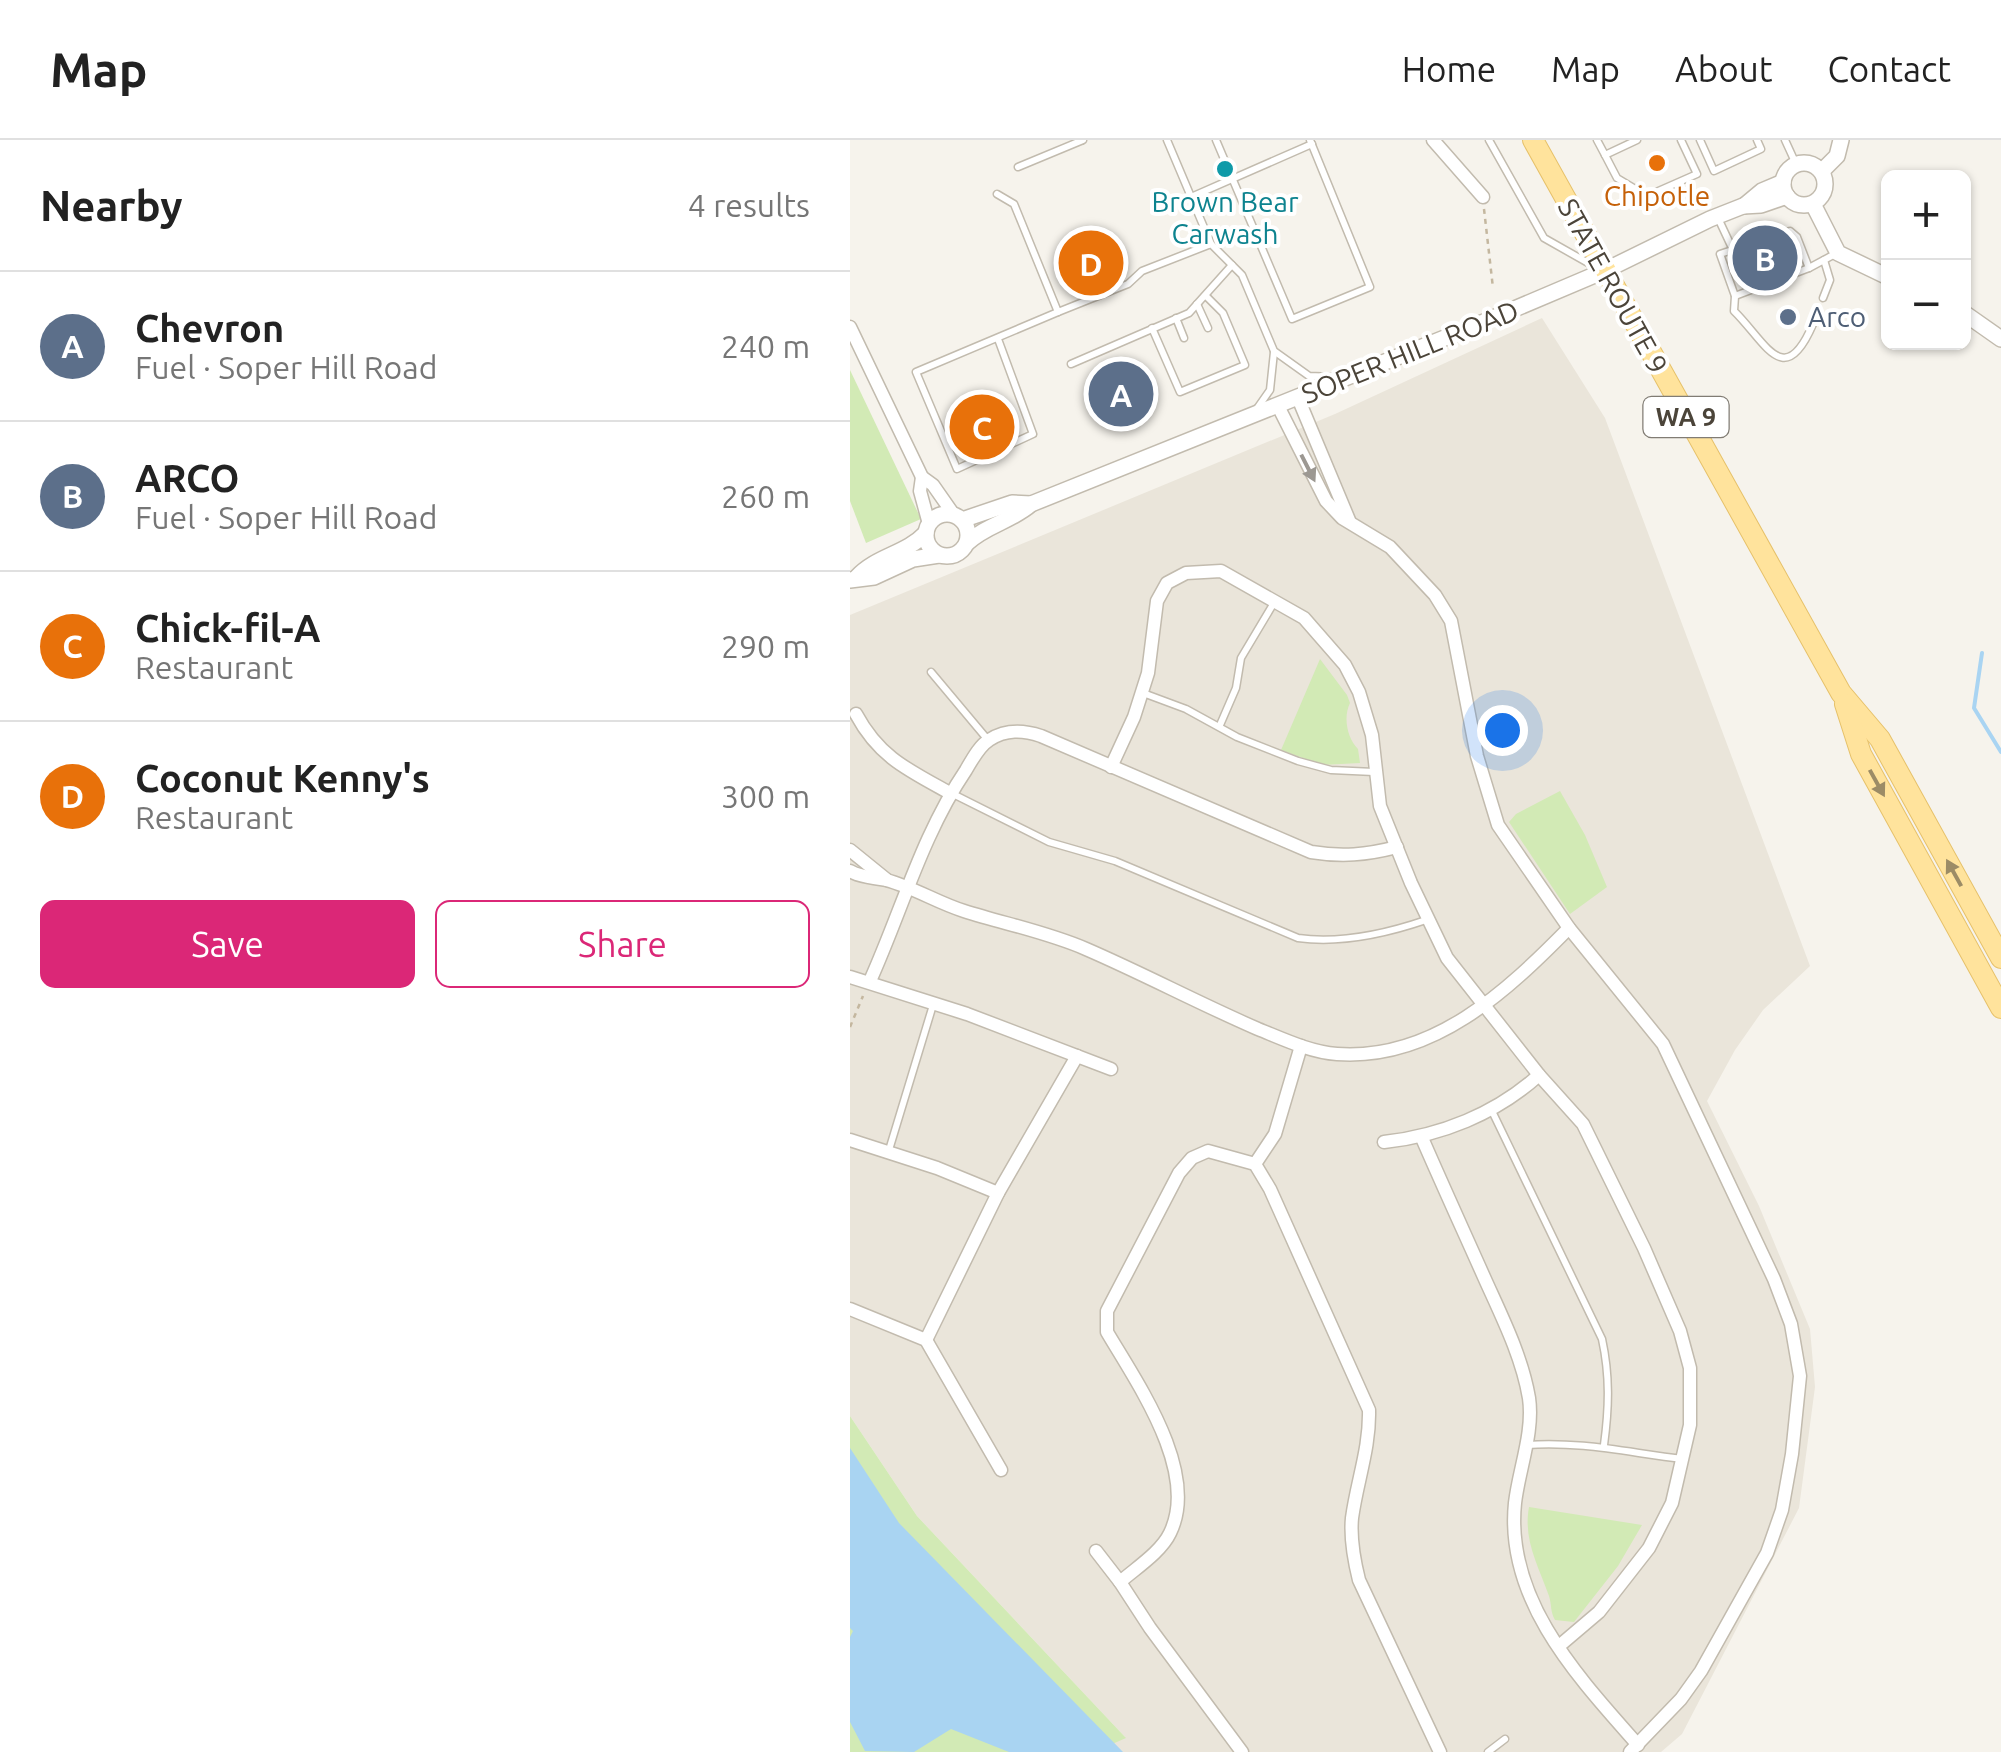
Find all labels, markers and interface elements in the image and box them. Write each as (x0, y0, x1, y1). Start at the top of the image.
text: Map (50, 42, 148, 96)
text: Home (1402, 49, 1496, 89)
text: Map (1551, 49, 1620, 89)
text: About (1675, 49, 1772, 89)
text: Contact (1827, 49, 1951, 89)
marker: Chipotle (1646, 152, 1668, 174)
marker: Brown Bear Carwash (1214, 158, 1236, 180)
map controls (1881, 170, 1971, 350)
button: + (1881, 170, 1971, 260)
place label: Chipotle (1604, 180, 1710, 211)
text: Nearby (40, 182, 183, 229)
place label: Brown Bear Carwash (1151, 186, 1299, 249)
text: 4 results (688, 187, 810, 223)
street label: STATE ROUTE 9 (1553, 193, 1674, 378)
pin: B (1732, 220, 1798, 296)
pin: D (1058, 226, 1124, 300)
button: − (1881, 260, 1971, 350)
street label: SOPER HILL ROAD (1297, 294, 1523, 409)
place label: Arco (1808, 301, 1866, 332)
marker: Arco (1777, 306, 1799, 328)
text: Chevron (135, 307, 284, 349)
text: A (61, 328, 84, 364)
text: 240 m (721, 328, 810, 364)
text: Fuel · Soper Hill Road (135, 349, 437, 385)
pin: A (1088, 356, 1154, 432)
pin: C (950, 390, 1014, 464)
road number: WA 9 (1644, 397, 1728, 437)
one-way arrow (1299, 453, 1316, 482)
text: ARCO (135, 457, 239, 499)
text: B (62, 478, 83, 514)
text: 260 m (721, 478, 810, 514)
text: Fuel · Soper Hill Road (135, 499, 437, 535)
text: Chick-fil-A (135, 607, 320, 649)
text: C (62, 628, 83, 664)
text: 290 m (721, 628, 810, 664)
text: Restaurant (135, 649, 293, 685)
your location (1477, 705, 1528, 756)
text: Coconut Kenny's (135, 757, 430, 799)
one-way arrow (1867, 769, 1885, 797)
text: D (61, 778, 84, 814)
text: 300 m (721, 778, 810, 814)
text: Restaurant (135, 799, 293, 835)
one-way arrow (1945, 859, 1963, 887)
button: Save (40, 900, 415, 988)
button: Share (435, 900, 810, 988)

